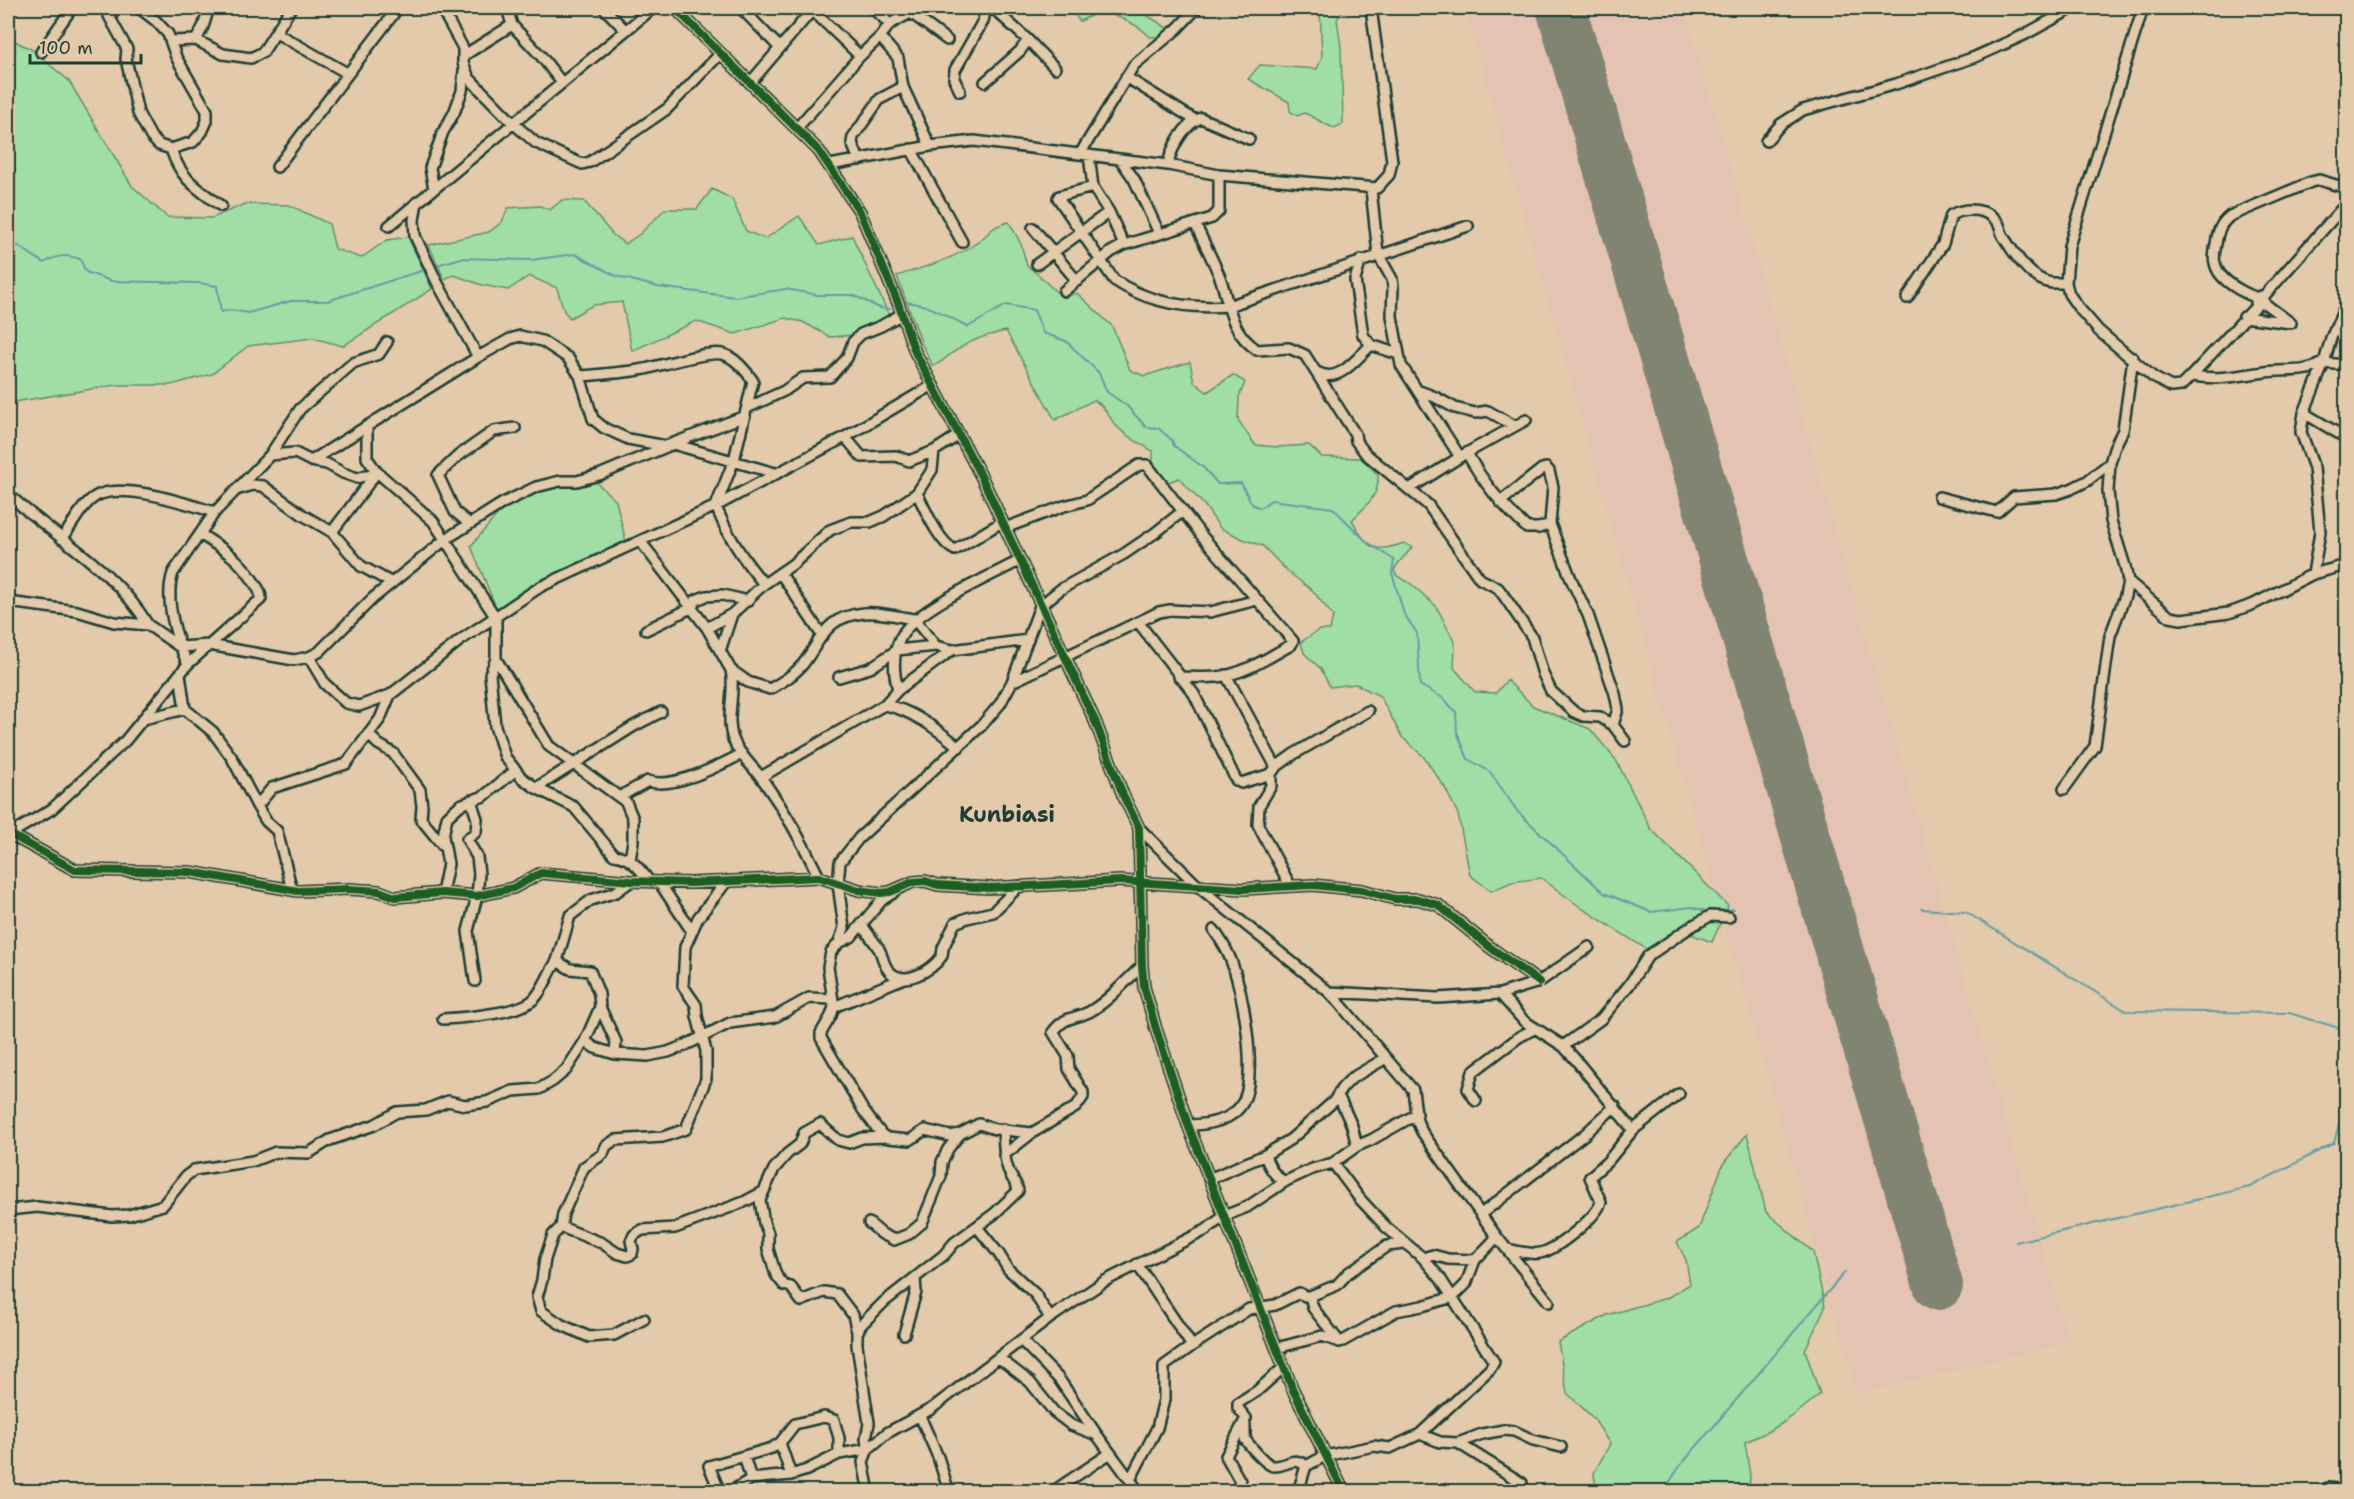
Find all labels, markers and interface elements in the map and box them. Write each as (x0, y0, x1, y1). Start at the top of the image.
scale bar (30, 27, 141, 65)
text: 100 m (39, 36, 93, 60)
district label: Kunbiasi (959, 800, 1055, 829)

